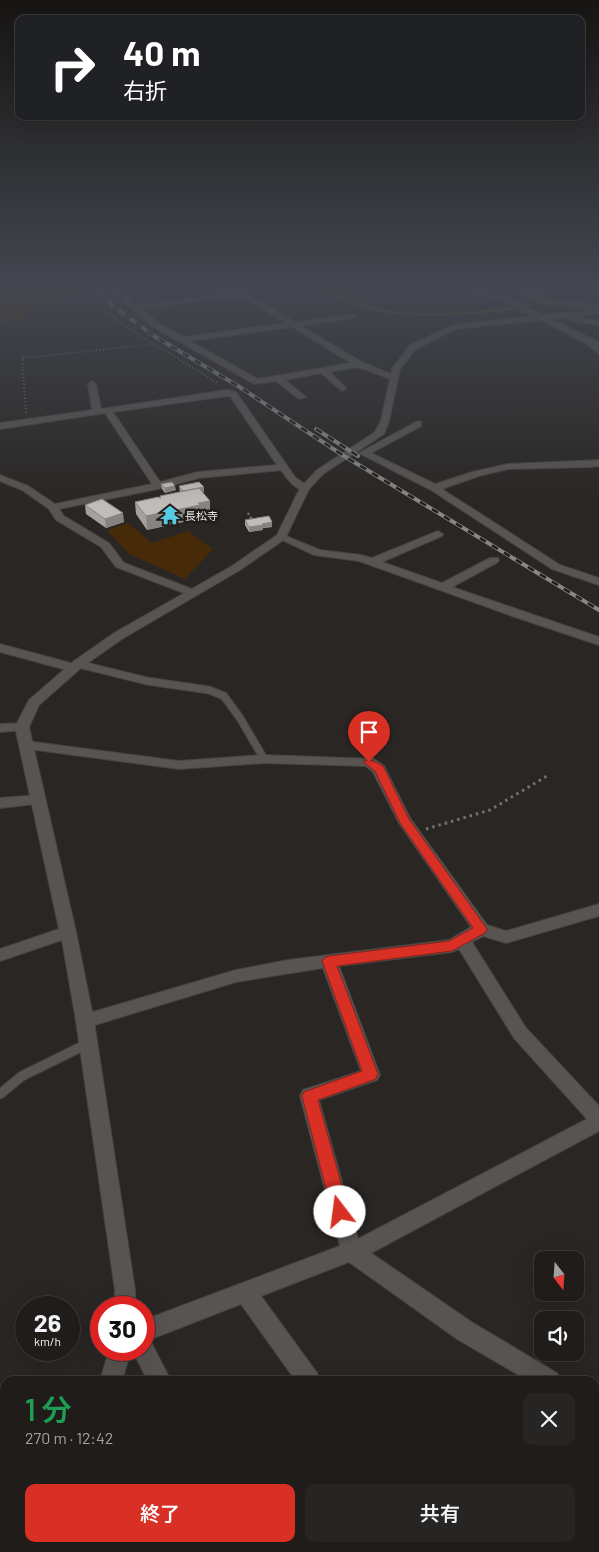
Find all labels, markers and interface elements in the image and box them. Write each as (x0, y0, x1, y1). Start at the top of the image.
text: 40 m (123, 31, 200, 73)
icon: right (40, 35, 105, 100)
text: 右折 (123, 77, 167, 103)
temple icon: 長松寺 (159, 504, 181, 526)
place label: 長松寺 (185, 509, 218, 522)
pin (348, 711, 390, 762)
icon: arrive (355, 718, 383, 746)
position arrow (313, 1185, 365, 1237)
north arrow (534, 1251, 584, 1301)
map controls (534, 1251, 584, 1361)
speed limit sign: 30 (90, 1296, 155, 1361)
text: 26 (34, 1307, 61, 1337)
button: sound (534, 1311, 584, 1361)
text: km/h (34, 1334, 61, 1348)
text: 1 分 (25, 1391, 72, 1427)
button: close (523, 1393, 575, 1445)
text: 270 m · 12:42 (25, 1428, 113, 1447)
button: 終了 (25, 1484, 295, 1542)
button: 共有 (305, 1484, 575, 1542)

